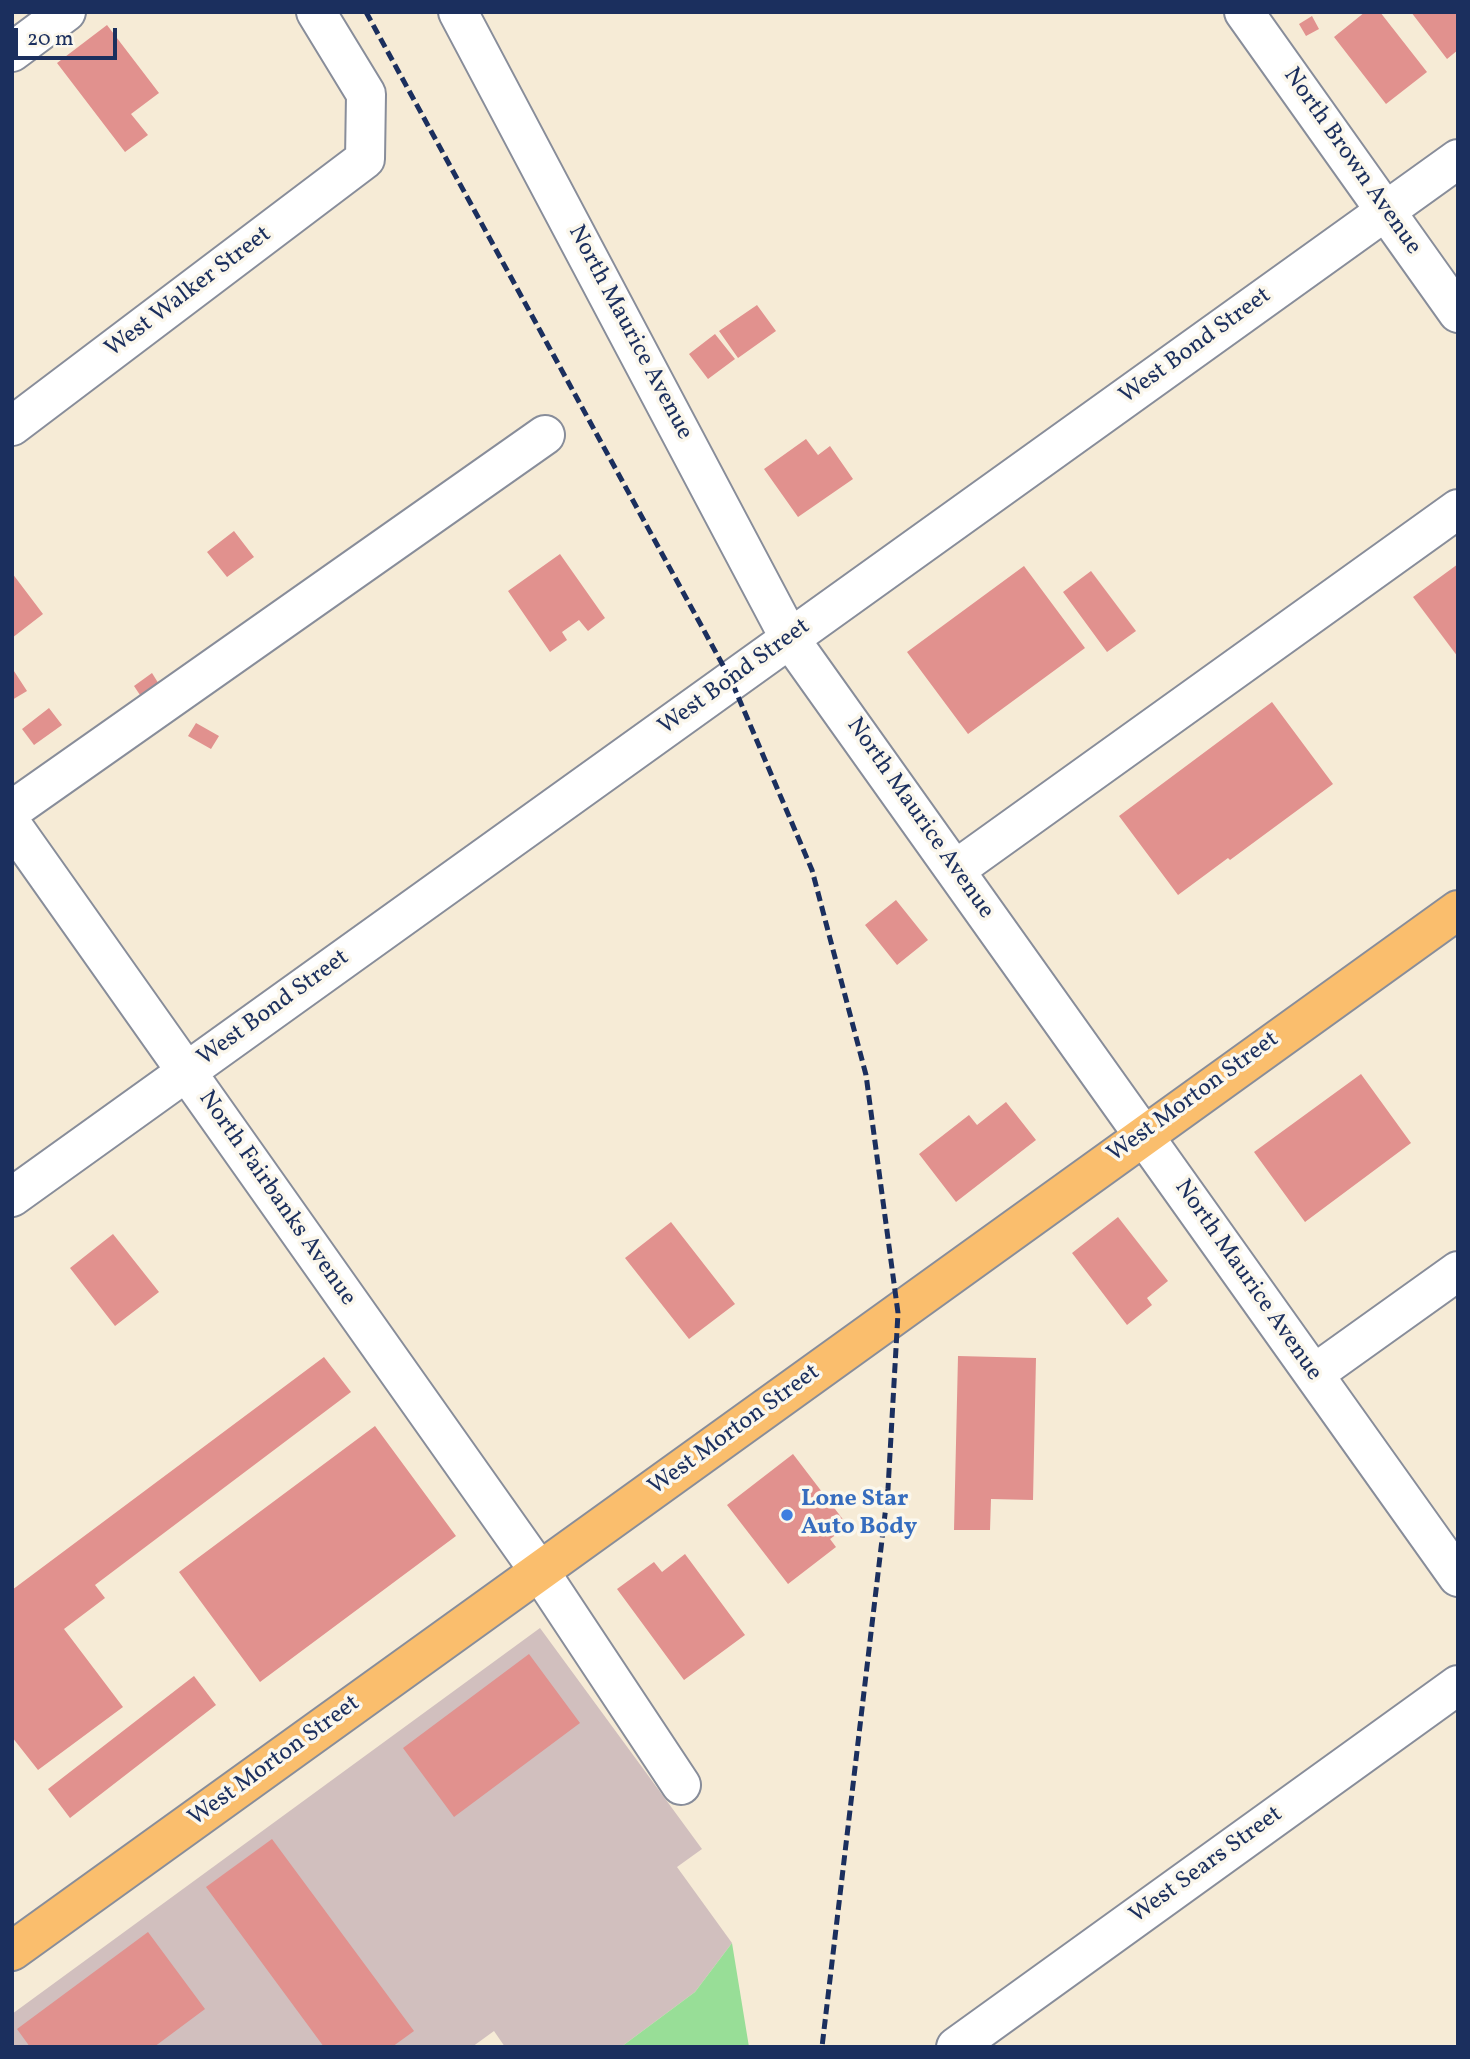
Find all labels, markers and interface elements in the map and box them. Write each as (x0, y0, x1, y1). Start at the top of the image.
scale bar (18, 14, 121, 58)
text: 20 m (27, 25, 73, 54)
street label: North Brown Avenue (1276, 63, 1426, 261)
street label: West Walker Street (100, 221, 278, 365)
street label: North Maurice Avenue (560, 221, 698, 445)
street label: West Bond Street (1115, 282, 1277, 412)
street label: West Bond Street (654, 613, 816, 743)
street label: North Maurice Avenue (839, 713, 999, 925)
street label: West Bond Street (193, 944, 355, 1074)
street label: West Morton Street (1103, 1026, 1285, 1170)
street label: North Fairbanks Avenue (191, 1086, 361, 1312)
street label: North Maurice Avenue (1167, 1175, 1327, 1387)
street label: West Morton Street (644, 1359, 826, 1503)
place label: Lone Star Auto Body (801, 1487, 917, 1543)
marker: Lone Star Auto Body (779, 1507, 795, 1523)
street label: West Morton Street (184, 1690, 366, 1834)
street label: West Sears Street (1125, 1801, 1289, 1931)

